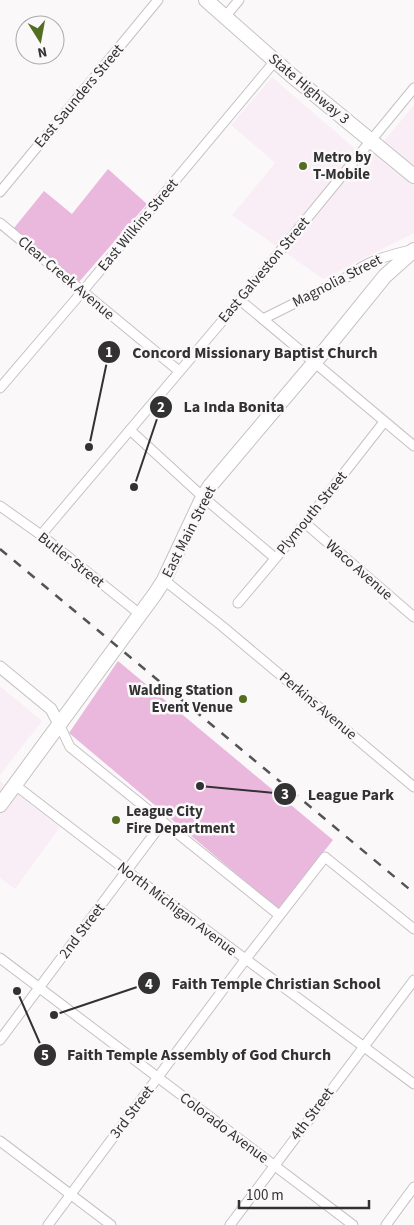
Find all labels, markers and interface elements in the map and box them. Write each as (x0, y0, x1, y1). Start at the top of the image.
north arrow (15, 15, 65, 65)
street label: East Saunders Street (29, 40, 129, 152)
text: N (36, 41, 49, 62)
street label: State Highway 3 (264, 49, 354, 129)
place label: Metro by T-Mobile (313, 147, 371, 185)
marker: Metro by T-Mobile (297, 160, 309, 172)
street label: East Wilkins Street (93, 174, 183, 276)
street label: East Galveston Street (213, 213, 315, 327)
street label: Clear Creek Avenue (13, 231, 119, 325)
street label: Magnolia Street (289, 249, 385, 313)
callout: Concord Missionary Baptist Church (97, 336, 387, 367)
text: 1 (105, 342, 113, 363)
text: Concord Missionary Baptist Church (132, 342, 378, 364)
callout: La Inda Bonita (148, 391, 294, 422)
text: La Inda Bonita (183, 396, 285, 418)
text: 2 (157, 397, 165, 418)
street label: Plymouth Street (272, 467, 352, 559)
street label: East Main Street (157, 482, 221, 582)
street label: Butler Street (33, 527, 109, 593)
street label: Waco Avenue (321, 535, 397, 605)
street label: Perkins Avenue (275, 667, 361, 745)
place label: Walding Station Event Venue (129, 680, 233, 718)
marker: Walding Station Event Venue (237, 693, 249, 705)
callout: League Park (273, 779, 404, 810)
text: 3 (281, 784, 289, 805)
text: League Park (308, 784, 394, 806)
place label: League City Fire Department (126, 801, 235, 839)
marker: League City Fire Department (110, 814, 122, 826)
street label: North Michigan Avenue (113, 857, 241, 961)
street label: 2nd Street (54, 899, 110, 963)
callout: Faith Temple Christian School (137, 968, 391, 999)
text: Faith Temple Christian School (171, 973, 381, 995)
text: 4 (145, 974, 153, 995)
callout: Faith Temple Assembly of God Church (32, 1039, 341, 1070)
text: Faith Temple Assembly of God Church (67, 1044, 331, 1066)
text: 5 (41, 1045, 49, 1066)
street label: 3rd Street (105, 1081, 159, 1143)
street label: 4th Street (285, 1083, 339, 1145)
street label: Colorado Avenue (175, 1087, 273, 1169)
scale bar (239, 1178, 369, 1210)
text: 100 m (246, 1185, 284, 1206)

